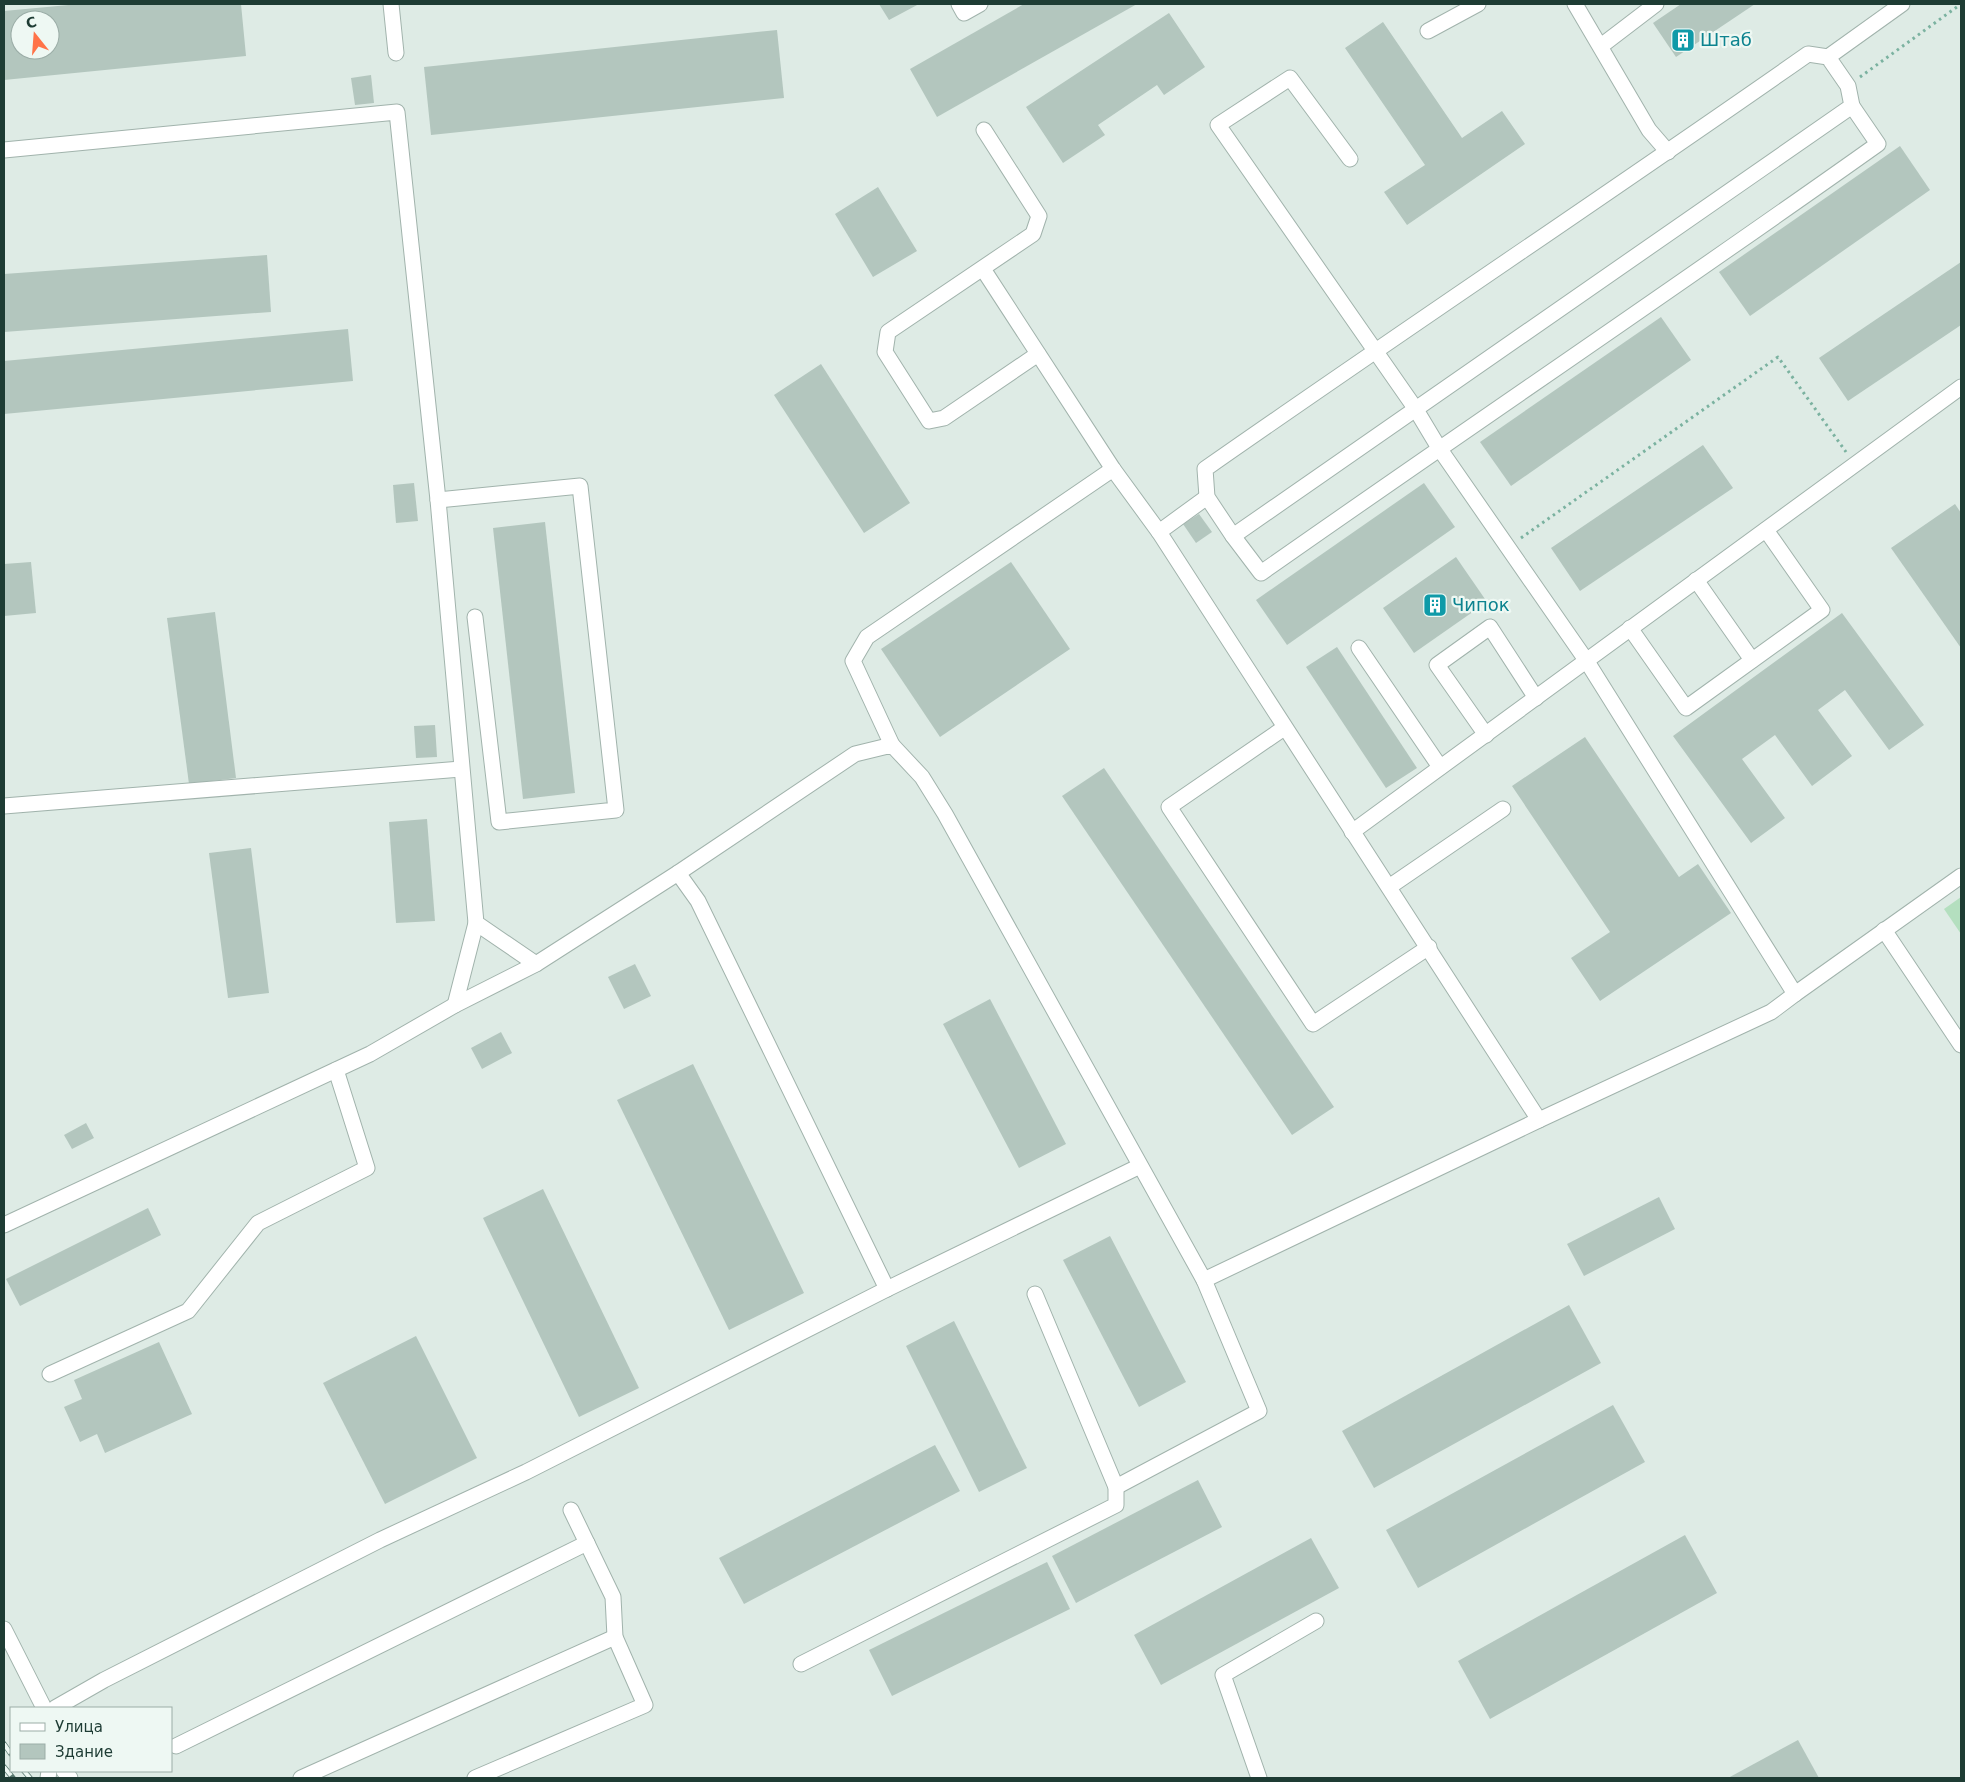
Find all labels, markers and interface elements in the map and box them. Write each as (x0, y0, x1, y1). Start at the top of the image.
north arrow (10, 10, 60, 60)
text: С (24, 13, 38, 32)
building icon: Штаб (1670, 27, 1696, 53)
place label: Штаб (1700, 29, 1752, 50)
building icon: Чипок (1422, 592, 1448, 618)
place label: Чипок (1452, 594, 1510, 615)
legend (10, 1707, 172, 1772)
text: Улица (55, 1718, 103, 1736)
text: Здание (55, 1743, 113, 1761)

